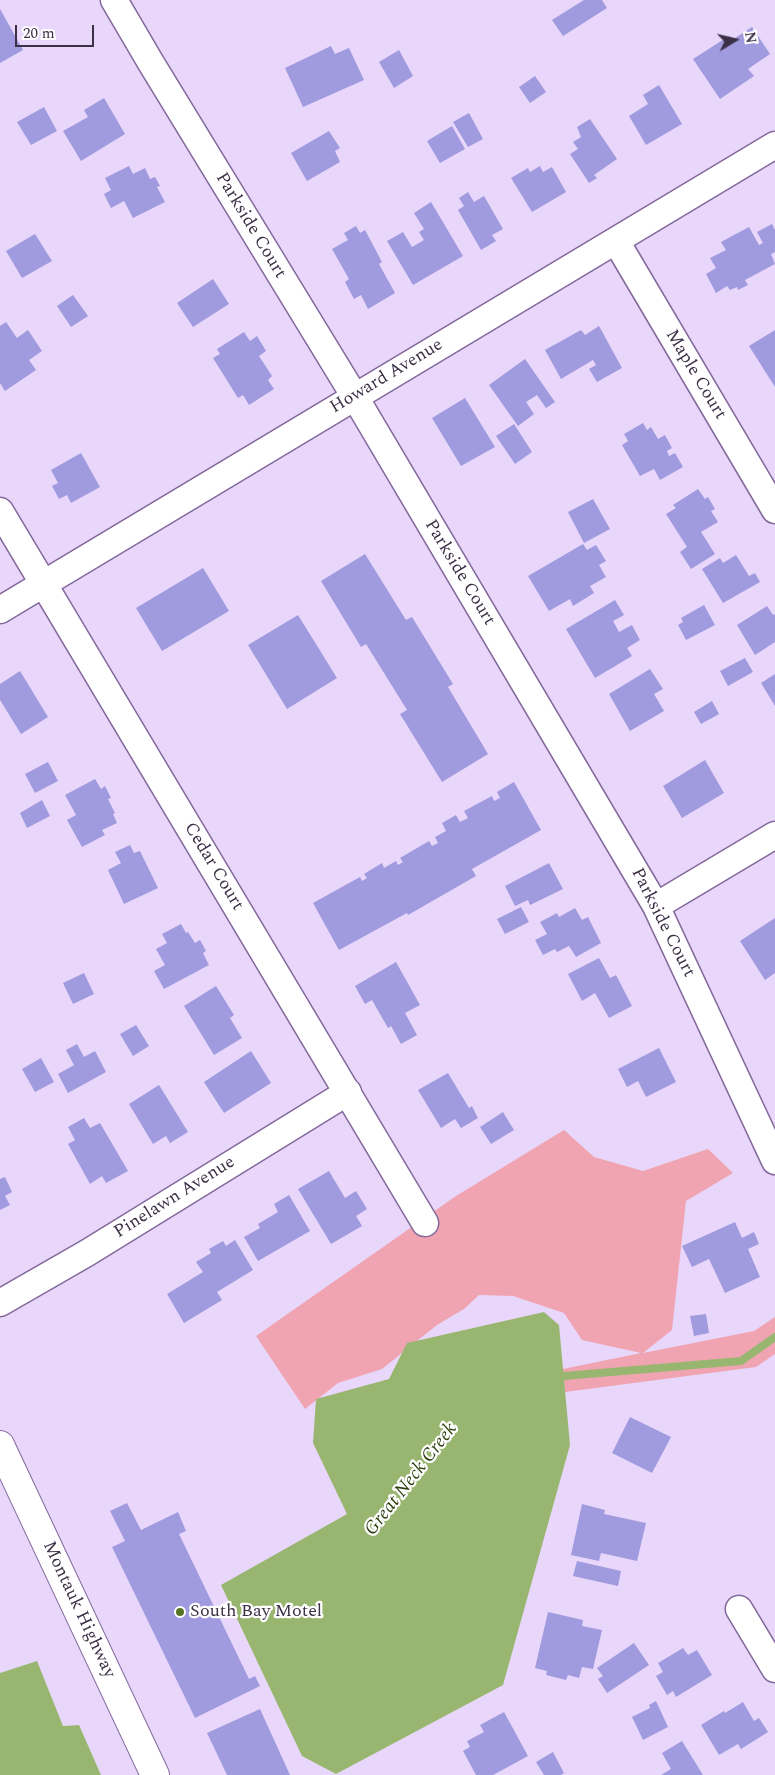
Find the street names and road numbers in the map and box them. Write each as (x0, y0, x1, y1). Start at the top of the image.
street label: Parkside Court (210, 169, 290, 283)
street label: Maple Court (660, 326, 730, 424)
street label: Howard Avenue (327, 335, 447, 419)
street label: Parkside Court (419, 516, 499, 630)
street label: Cedar Court (178, 819, 248, 915)
street label: Parkside Court (625, 865, 699, 981)
street label: Pinelawn Avenue (111, 1152, 239, 1244)
street label: Montauk Highway (37, 1538, 119, 1682)

